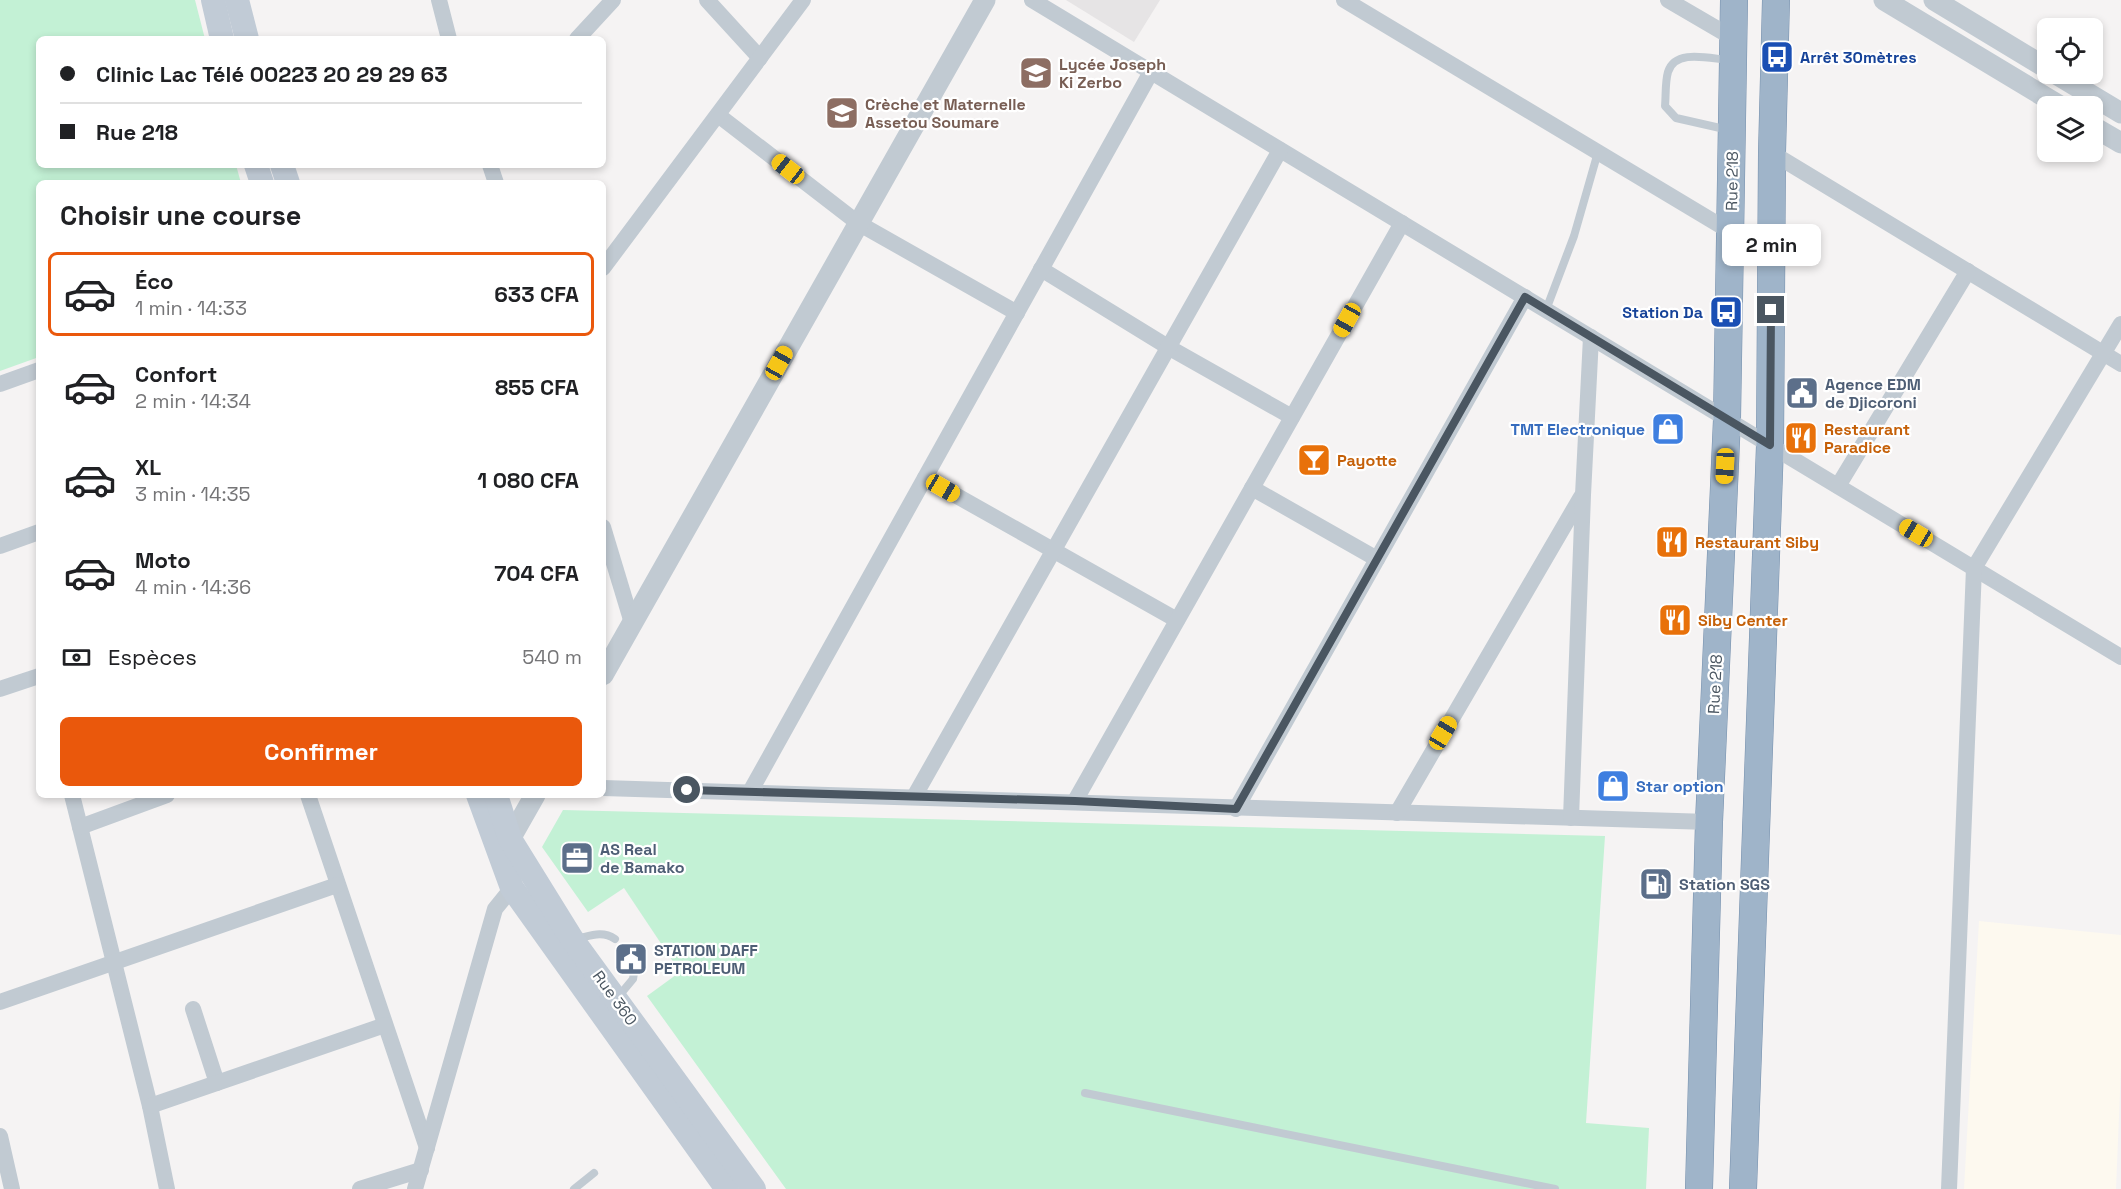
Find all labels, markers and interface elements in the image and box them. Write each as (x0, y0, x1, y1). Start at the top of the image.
map controls (2037, 18, 2103, 162)
button: locate (2037, 18, 2103, 84)
bus stop icon: Arrêt 30mètres (1759, 39, 1795, 75)
place label: Arrêt 30mètres (1800, 47, 1917, 68)
place label: Lycée Joseph Ki Zerbo (1059, 54, 1166, 93)
school or university icon: Lycée Joseph Ki Zerbo (1018, 55, 1054, 91)
text: Clinic Lac Télé 00223 20 29 29 63 (96, 60, 448, 88)
place label: Crèche et Maternelle Assetou Soumare (865, 94, 1026, 133)
school or university icon: Crèche et Maternelle Assetou Soumare (824, 95, 860, 131)
button: layers (2037, 96, 2103, 162)
text: Rue 218 (96, 118, 178, 146)
car (768, 151, 808, 187)
street label: Rue 218 (1721, 151, 1743, 211)
text: Choisir une course (60, 198, 301, 233)
callout: 2 min (1722, 223, 1820, 265)
text: 2 min (1746, 232, 1797, 258)
icon: car (63, 267, 117, 321)
text: Éco (135, 267, 174, 295)
text: 633 CFA (494, 280, 579, 308)
bus stop icon: Station Da (1708, 294, 1744, 330)
text: 1 min · 14:33 (135, 295, 247, 321)
route end (1757, 296, 1784, 323)
car (1330, 300, 1364, 340)
place label: Station Da (1622, 302, 1703, 323)
car (762, 343, 796, 383)
icon: car (63, 360, 117, 414)
text: Confort (135, 360, 217, 388)
text: 855 CFA (495, 373, 579, 401)
place label: Agence EDM de Djicoroni (1825, 374, 1921, 413)
public building icon: Agence EDM de Djicoroni (1784, 375, 1820, 411)
text: 2 min · 14:34 (135, 388, 251, 414)
shop icon: TMT Electronique (1650, 411, 1686, 447)
place label: TMT Electronique (1510, 419, 1645, 440)
place label: Restaurant Paradice (1824, 419, 1910, 458)
restaurant icon: Restaurant Paradice (1783, 420, 1819, 456)
bar icon: Payotte (1296, 442, 1332, 478)
car (1715, 448, 1735, 484)
place label: Payotte (1337, 450, 1397, 471)
icon: car (63, 453, 117, 507)
text: XL (135, 453, 161, 481)
text: 1 080 CFA (477, 466, 579, 494)
car (923, 471, 963, 505)
text: 3 min · 14:35 (135, 481, 251, 507)
car (1896, 516, 1936, 550)
restaurant icon: Restaurant Siby (1654, 524, 1690, 560)
place label: Restaurant Siby (1695, 532, 1819, 553)
icon: car (63, 546, 117, 600)
text: Moto (135, 546, 191, 574)
text: 704 CFA (494, 559, 579, 587)
text: 4 min · 14:36 (135, 574, 251, 600)
restaurant icon: Siby Center (1657, 602, 1693, 638)
place label: Siby Center (1698, 610, 1788, 631)
icon: cash (60, 641, 93, 674)
text: Espèces (108, 643, 197, 671)
text: 540 m (522, 644, 582, 670)
street label: Rue 218 (1703, 654, 1727, 714)
car (1426, 713, 1460, 753)
button: Confirmer (60, 717, 582, 786)
shop icon: Star option (1595, 768, 1631, 804)
route start (673, 776, 700, 803)
place label: Star option (1636, 776, 1724, 797)
place label: AS Real de Bamako (600, 839, 685, 878)
office icon: AS Real de Bamako (559, 840, 595, 876)
fuel station icon: Station SGS (1638, 866, 1674, 902)
place label: Station SGS (1679, 874, 1770, 895)
place label: STATION DAFF PETROLEUM (654, 940, 758, 979)
public building icon: STATION DAFF PETROLEUM (613, 941, 649, 977)
street label: Rue 360 (588, 966, 642, 1030)

